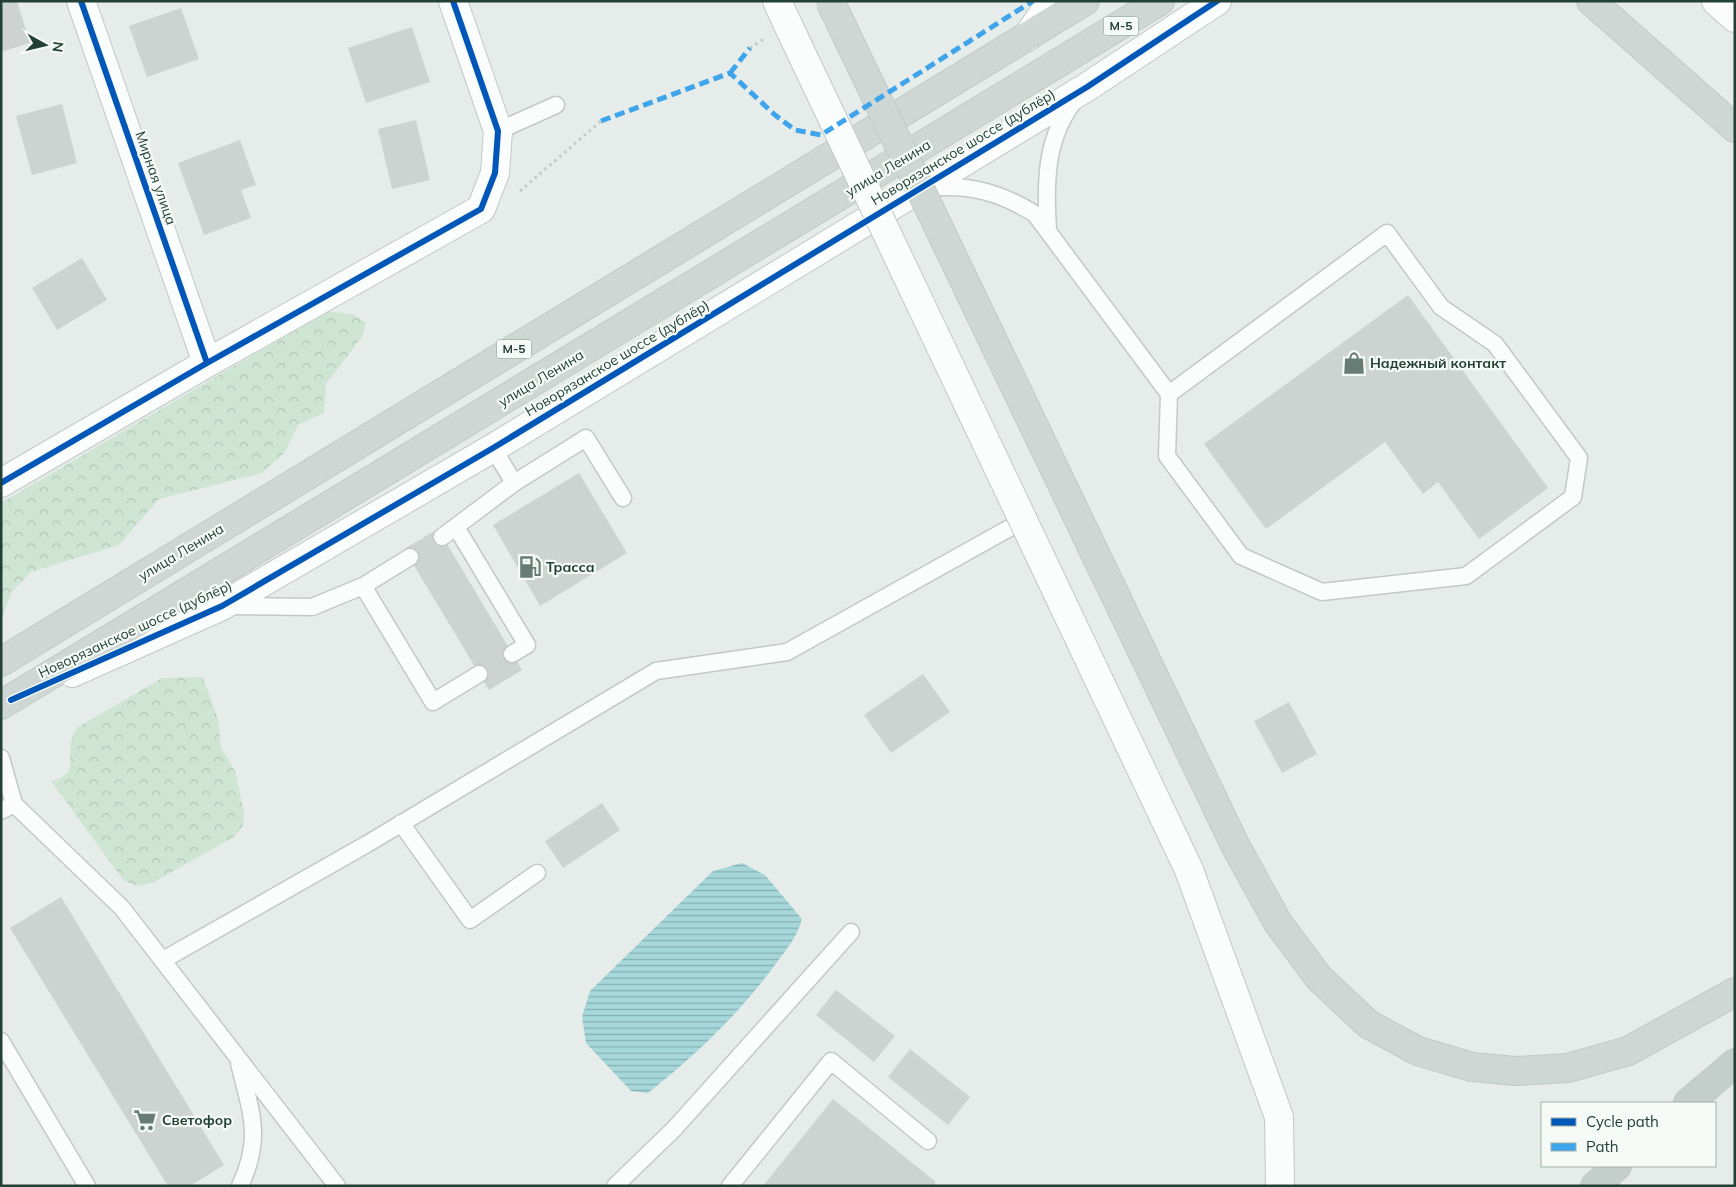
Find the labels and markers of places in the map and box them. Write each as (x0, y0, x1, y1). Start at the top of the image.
shop icon: Надежный контакт (1341, 350, 1367, 376)
place label: Надежный контакт (1370, 354, 1506, 372)
fuel station icon: Трасса (517, 554, 543, 580)
place label: Трасса (546, 558, 595, 576)
supermarket icon: Светофор (132, 1107, 158, 1133)
place label: Светофор (162, 1111, 232, 1129)

